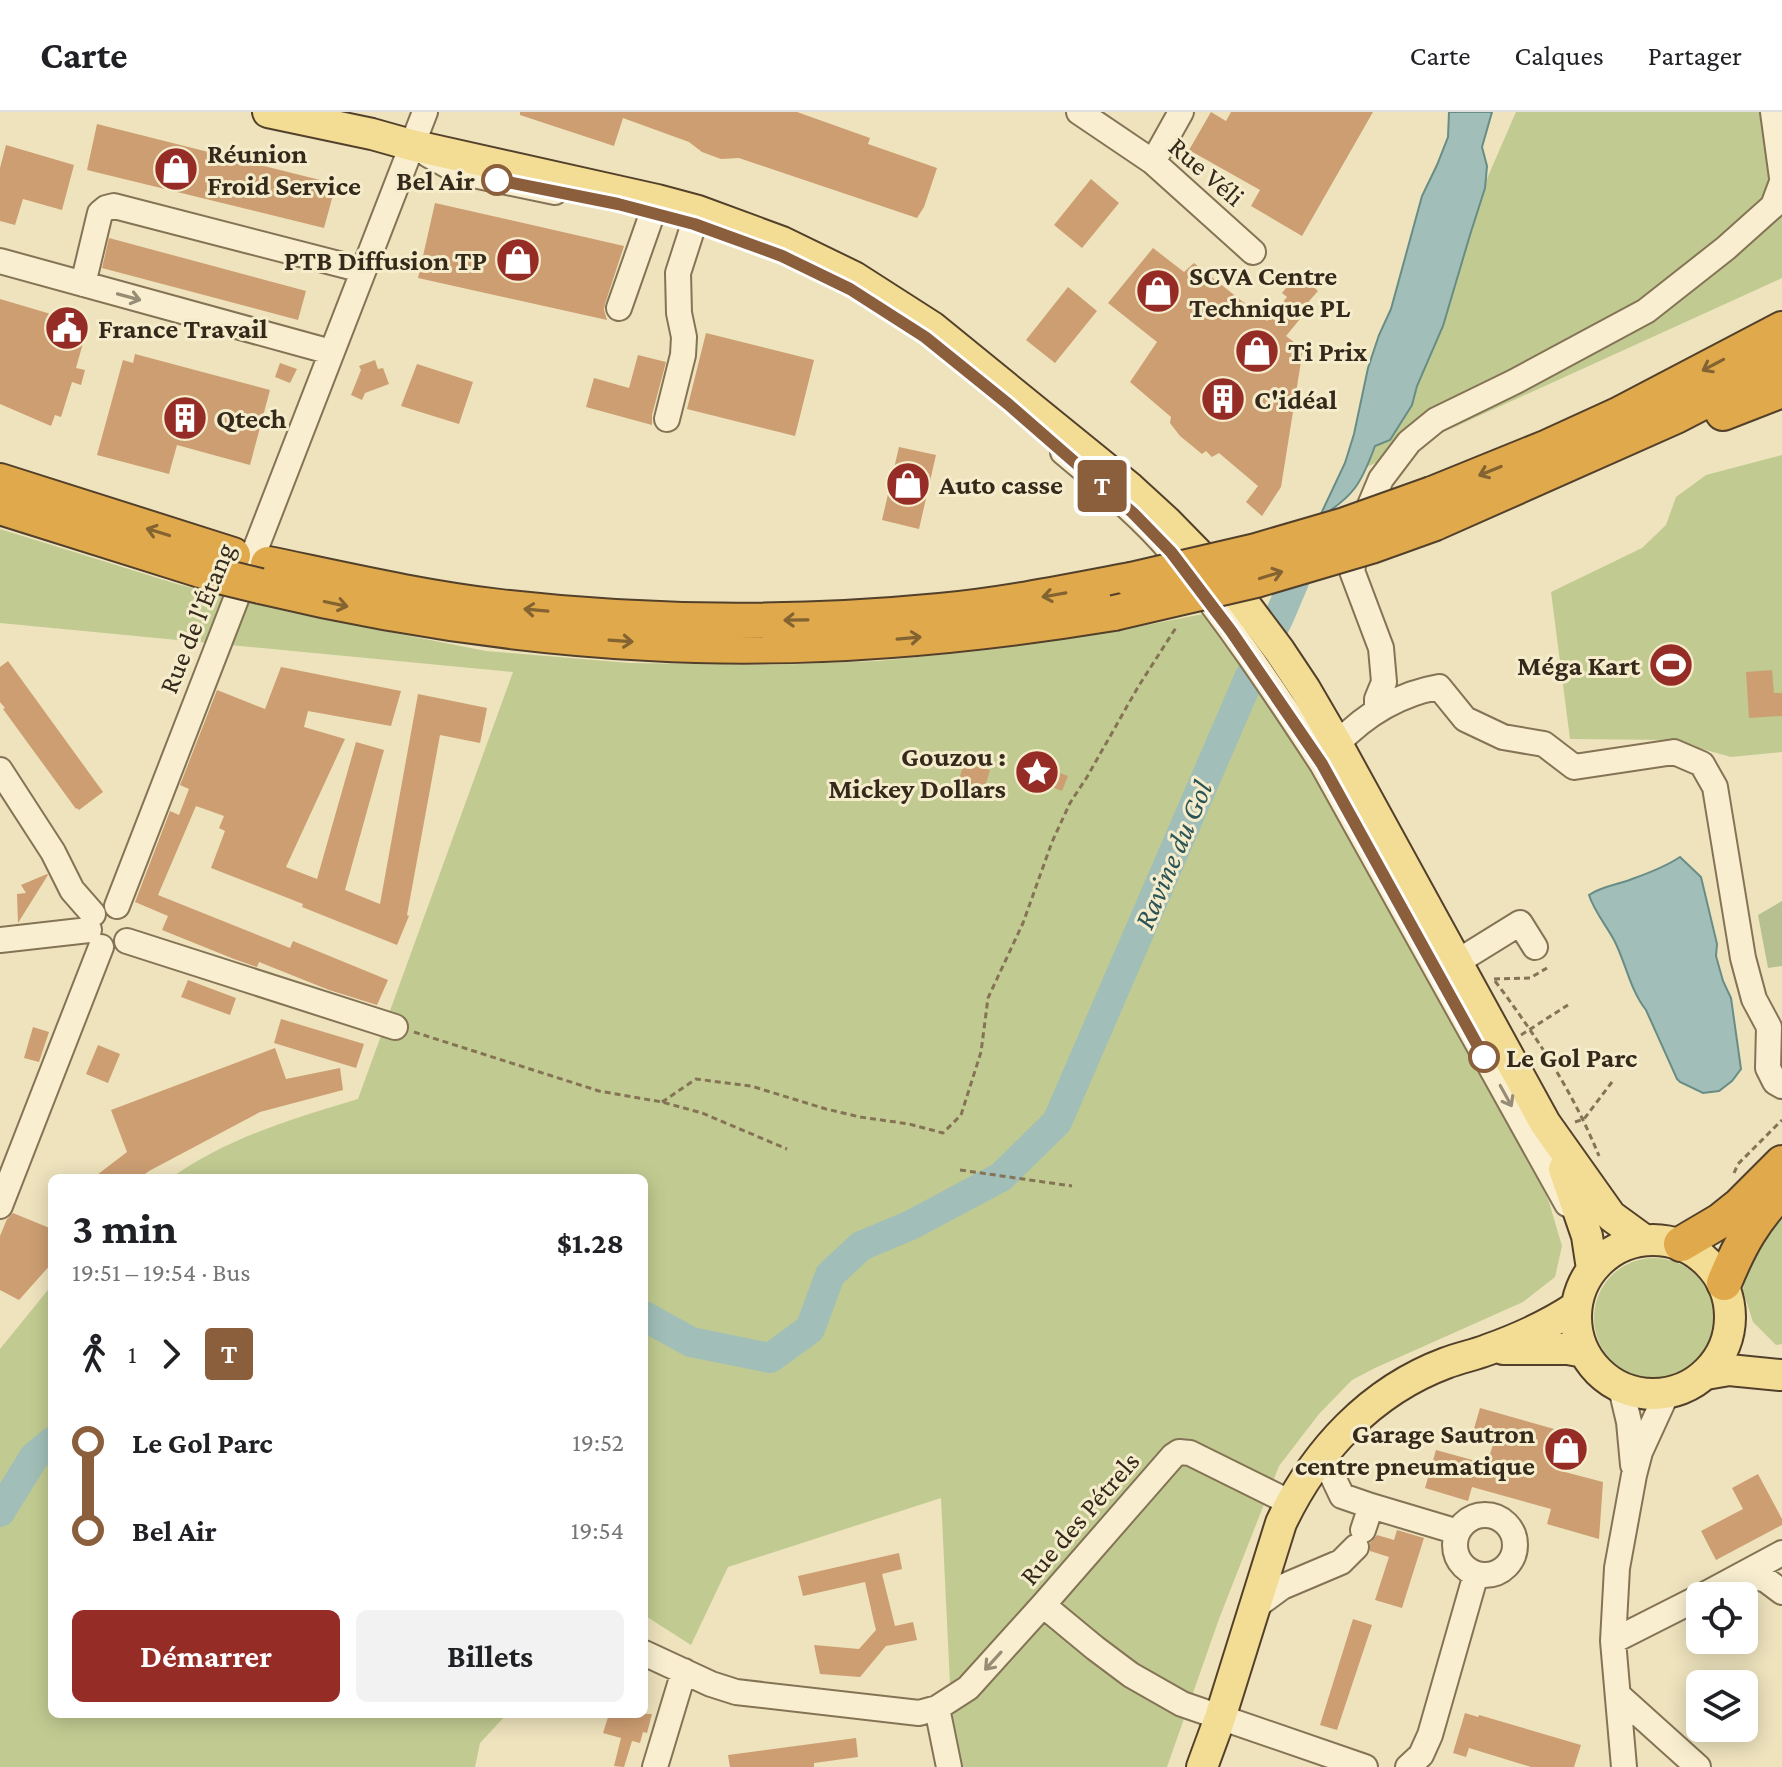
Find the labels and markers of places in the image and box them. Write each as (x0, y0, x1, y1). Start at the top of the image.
place label: Réunion Froid Service (207, 138, 361, 201)
shop icon: Réunion Froid Service (152, 145, 200, 193)
place label: Bel Air (396, 165, 475, 196)
marker: Bel Air (482, 165, 512, 195)
shop icon: PTB Diffusion TP (494, 236, 542, 284)
place label: PTB Diffusion TP (284, 245, 487, 276)
place label: SCVA Centre Technique PL (1189, 260, 1350, 323)
shop icon: SCVA Centre Technique PL (1134, 267, 1182, 315)
public building icon: France Travail (43, 304, 91, 352)
place label: France Travail (98, 313, 268, 344)
shop icon: Ti Prix (1233, 327, 1281, 375)
place label: Ti Prix (1288, 336, 1368, 367)
building icon: C'idéal (1199, 375, 1247, 423)
place label: C'idéal (1254, 384, 1337, 415)
building icon: Qtech (161, 394, 209, 442)
place label: Qtech (216, 403, 287, 434)
shop icon: Auto casse (884, 460, 932, 508)
place label: Auto casse (938, 469, 1063, 500)
sports icon: Méga Kart (1647, 641, 1695, 689)
place label: Méga Kart (1517, 650, 1641, 681)
place label: Gouzou : Mickey Dollars (828, 741, 1006, 804)
place icon: Gouzou : Mickey Dollars (1013, 748, 1061, 796)
marker: Le Gol Parc (1469, 1042, 1499, 1072)
place label: Le Gol Parc (1506, 1042, 1638, 1073)
place label: Garage Sautron centre pneumatique (1295, 1418, 1535, 1481)
shop icon: Garage Sautron centre pneumatique (1542, 1425, 1590, 1473)

